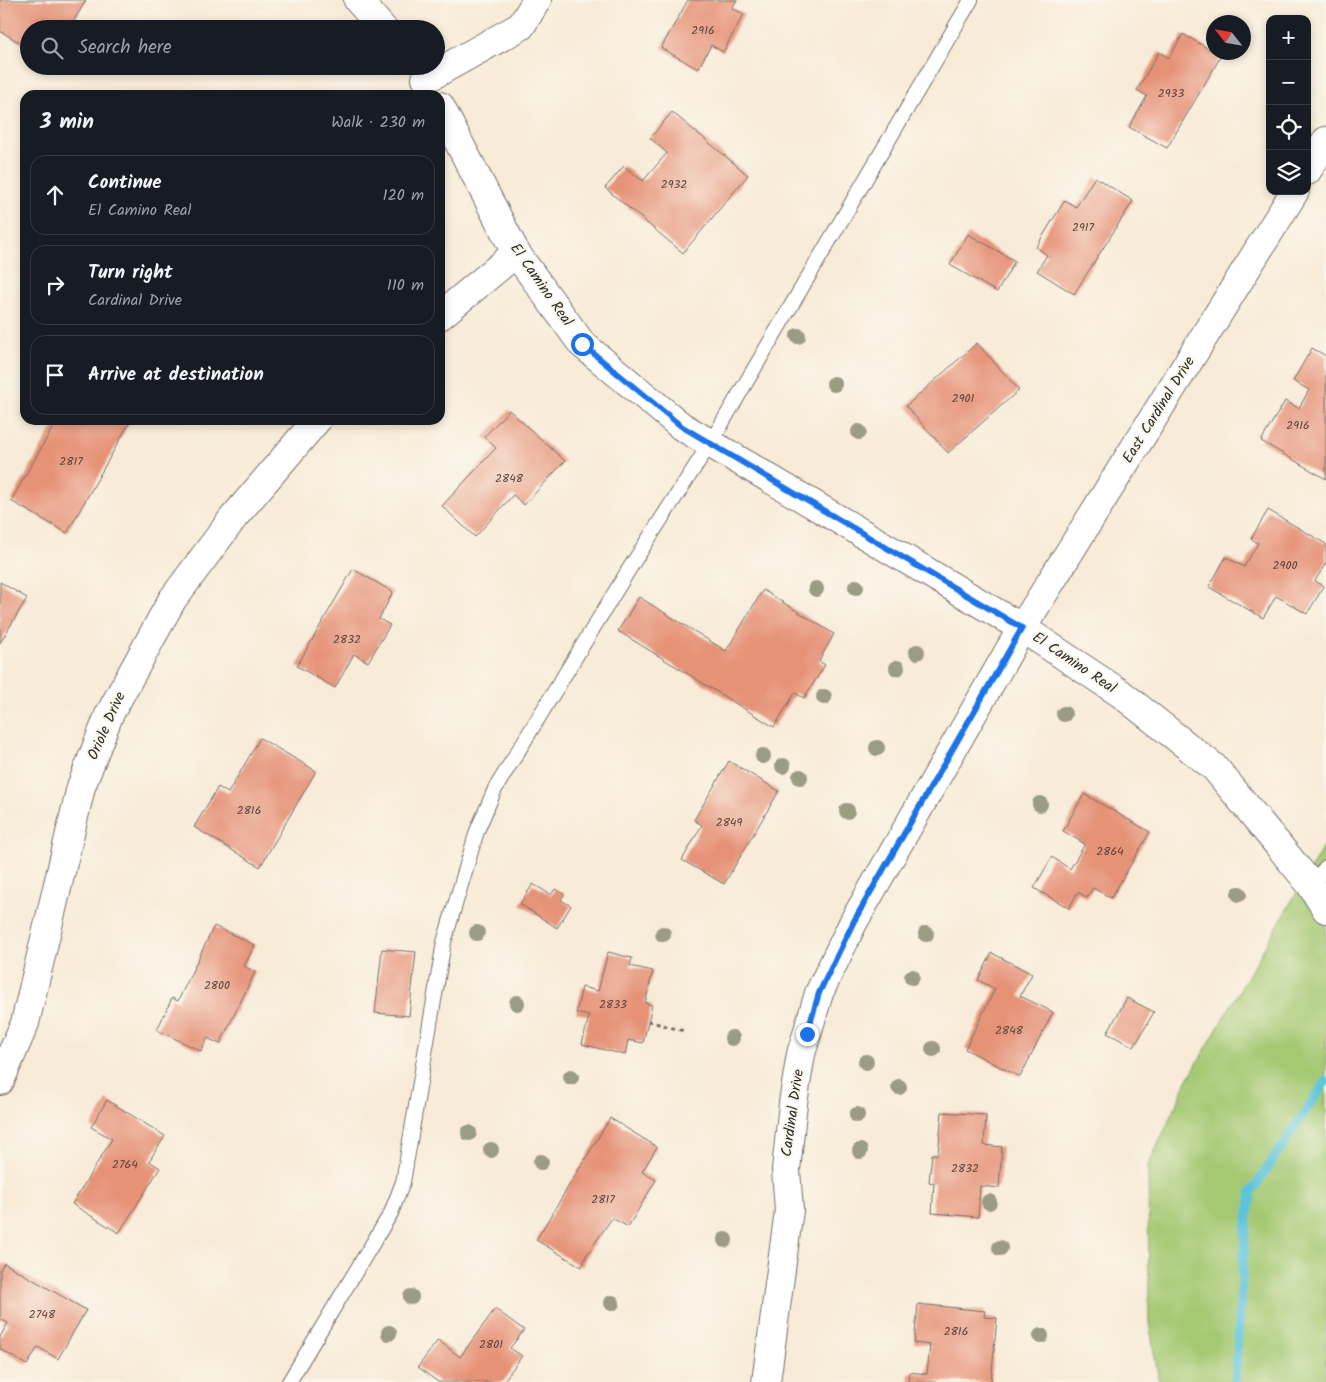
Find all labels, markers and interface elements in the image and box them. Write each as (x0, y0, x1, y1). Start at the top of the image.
north arrow (1206, 15, 1251, 60)
map controls (1266, 15, 1311, 195)
button: + (1266, 15, 1311, 60)
search box (20, 20, 445, 75)
house number: 2916 (691, 21, 715, 40)
text: Search here (78, 33, 172, 63)
icon: search (38, 34, 66, 62)
button: − (1266, 60, 1311, 105)
house number: 2933 (1158, 84, 1184, 103)
button: locate (1266, 105, 1311, 150)
text: 3 min (40, 106, 94, 139)
text: Walk · 230 m (331, 110, 425, 135)
button: layers (1266, 150, 1311, 195)
text: Continue (88, 168, 161, 198)
house number: 2932 (661, 175, 687, 194)
icon: ahead (41, 181, 69, 209)
text: 120 m (383, 183, 424, 208)
text: El Camino Real (88, 198, 192, 223)
house number: 2917 (1072, 218, 1095, 237)
street label: El Camino Real (503, 238, 579, 332)
text: Turn right (88, 258, 173, 288)
icon: right (41, 271, 69, 299)
text: 110 m (387, 273, 424, 298)
text: Cardinal Drive (88, 288, 182, 313)
route start (571, 333, 594, 356)
street label: East Cardinal Drive (1116, 352, 1202, 468)
text: Arrive at destination (88, 360, 264, 390)
icon: arrive (41, 361, 69, 389)
house number: 2901 (952, 389, 975, 408)
house number: 2916 (1286, 416, 1310, 435)
house number: 2817 (59, 452, 83, 471)
house number: 2848 (495, 469, 524, 488)
house number: 2900 (1273, 556, 1297, 575)
street label: El Camino Real (1027, 626, 1121, 700)
house number: 2832 (333, 630, 361, 649)
street label: Oriole Drive (81, 688, 133, 764)
house number: 2816 (237, 801, 261, 820)
house number: 2849 (716, 813, 742, 832)
house number: 2864 (1096, 842, 1124, 861)
house number: 2800 (204, 976, 230, 995)
house number: 2833 (599, 995, 627, 1014)
house number: 2848 (995, 1021, 1024, 1040)
route end (796, 1023, 819, 1046)
street label: Cardinal Drive (775, 1067, 811, 1158)
house number: 2764 (112, 1155, 138, 1174)
house number: 2832 (951, 1159, 979, 1178)
house number: 2817 (591, 1190, 615, 1209)
house number: 2748 (29, 1305, 56, 1324)
house number: 2816 (944, 1322, 968, 1341)
house number: 2801 (479, 1335, 503, 1354)

